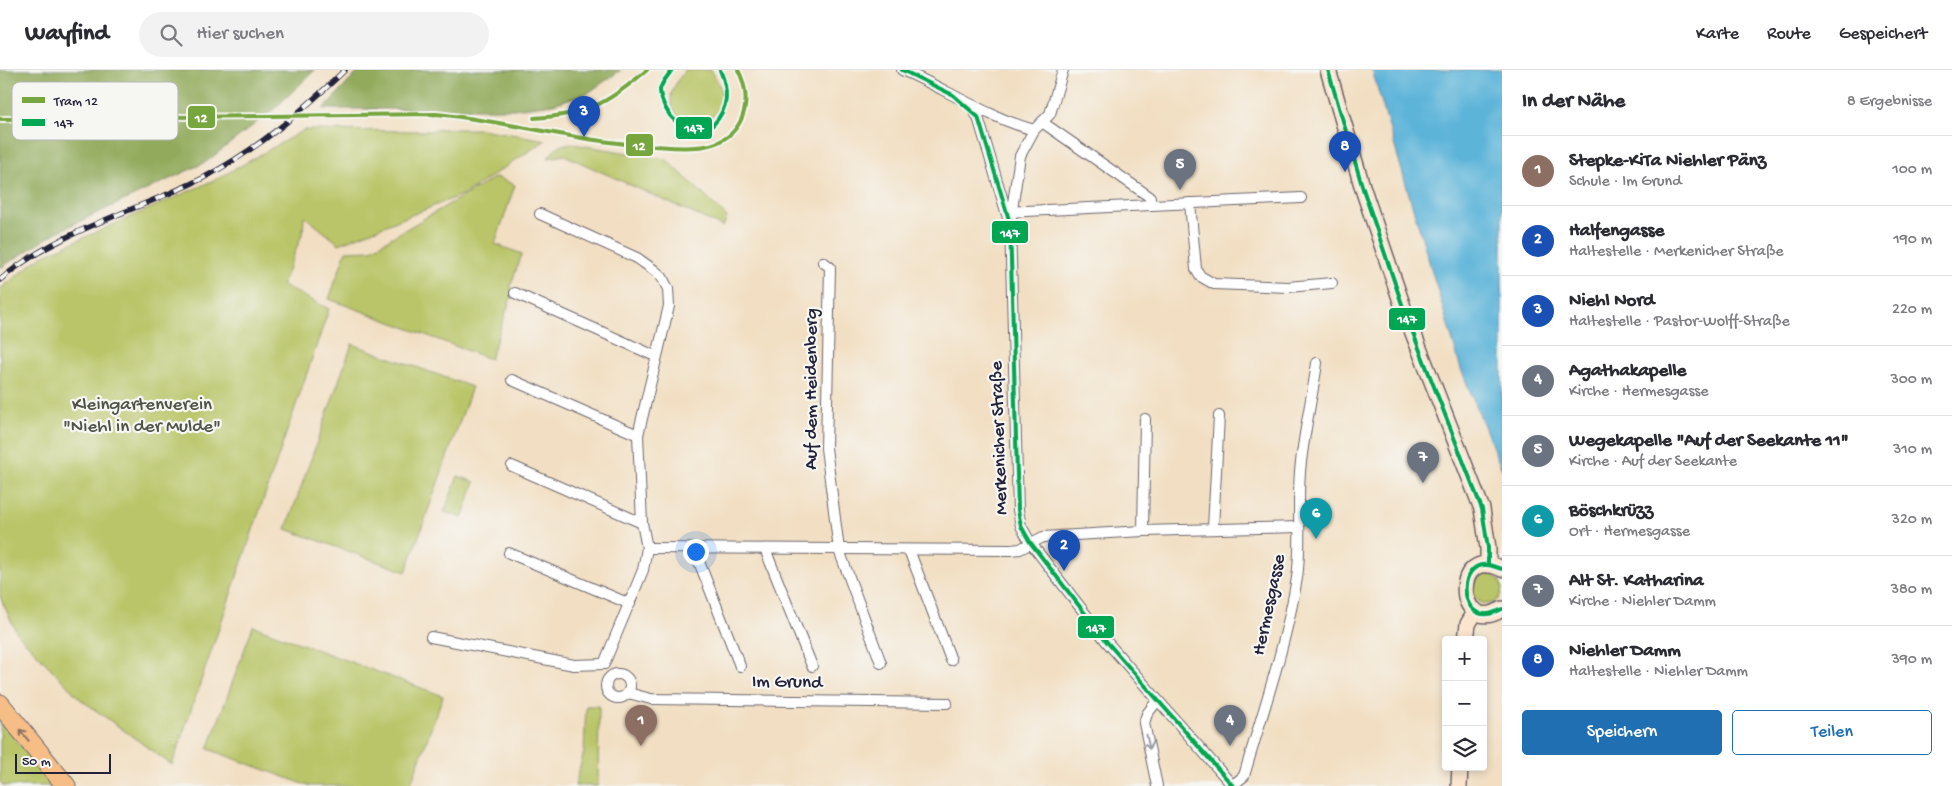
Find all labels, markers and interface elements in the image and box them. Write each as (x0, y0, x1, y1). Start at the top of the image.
search box (139, 12, 489, 57)
text: Wayfind (25, 20, 109, 49)
icon: search (157, 21, 185, 49)
text: Hier suchen (197, 23, 284, 46)
text: Karte (1696, 24, 1739, 45)
text: Route (1767, 24, 1811, 45)
text: Gespeichert (1839, 24, 1927, 45)
legend (12, 82, 178, 140)
text: In der Nähe (1522, 90, 1625, 115)
text: 8 Ergebnisse (1847, 93, 1932, 112)
text: Tram 12 (53, 94, 98, 111)
pin: 3 (568, 96, 600, 137)
line badge: 12 (187, 105, 216, 129)
text: 12 (194, 111, 207, 128)
text: 147 (53, 116, 74, 133)
line badge: 147 (675, 116, 713, 140)
text: 147 (683, 121, 704, 138)
pin: 8 (1329, 131, 1361, 172)
line badge: 12 (625, 133, 654, 157)
text: 12 (632, 139, 645, 156)
pin: 5 (1164, 149, 1196, 190)
text: Stepke-KiTa Niehler Pänz (1569, 150, 1766, 173)
text: 1 (1535, 161, 1541, 180)
text: 100 m (1892, 161, 1932, 180)
text: Schule · Im Grund (1569, 173, 1682, 192)
line badge: 147 (991, 220, 1029, 244)
text: Halfengasse (1569, 220, 1664, 243)
text: 147 (999, 226, 1020, 243)
text: 2 (1534, 231, 1542, 250)
text: 190 m (1893, 231, 1932, 250)
text: Haltestelle · Merkenicher Straße (1569, 243, 1784, 262)
text: Niehl Nord (1569, 290, 1654, 313)
text: 3 (1534, 301, 1542, 320)
text: 220 m (1892, 301, 1932, 320)
line badge: 147 (1388, 307, 1426, 331)
street label: Auf dem Heidenberg (801, 308, 824, 470)
text: 147 (1396, 312, 1417, 329)
text: Haltestelle · Pastor-Wolff-Straße (1569, 313, 1790, 332)
street label: Merkenicher Straße (986, 360, 1014, 515)
text: Agathakapelle (1569, 360, 1686, 383)
text: 4 (1534, 371, 1542, 390)
text: 300 m (1890, 371, 1932, 390)
text: Kirche · Hermesgasse (1569, 383, 1708, 402)
park label: Kleingartenverein "Niehl in der Mulde" (63, 394, 221, 439)
text: Wegekapelle "Auf der Seekante 11" (1569, 430, 1849, 453)
text: 5 (1534, 441, 1542, 460)
text: 310 m (1893, 441, 1932, 460)
pin: 7 (1407, 442, 1439, 483)
text: Kirche · Auf der Seekante (1569, 453, 1737, 472)
pin: 6 (1300, 498, 1332, 539)
text: Böschkrüzz (1569, 500, 1653, 523)
text: 6 (1534, 511, 1542, 530)
text: 320 m (1892, 511, 1932, 530)
text: Ort · Hermesgasse (1569, 523, 1690, 542)
pin: 2 (1048, 530, 1080, 571)
your location (683, 539, 709, 565)
street label: Hermesgasse (1248, 552, 1292, 658)
text: Alt St. Katharina (1569, 570, 1704, 593)
text: 7 (1534, 581, 1542, 600)
text: 380 m (1891, 581, 1932, 600)
text: Kirche · Niehler Damm (1569, 593, 1716, 612)
line badge: 147 (1077, 615, 1115, 639)
text: 147 (1085, 621, 1106, 638)
map controls (1442, 636, 1487, 771)
button: + (1442, 636, 1487, 681)
text: Niehler Damm (1569, 640, 1681, 663)
text: 8 (1534, 651, 1542, 670)
text: 390 m (1891, 651, 1932, 670)
text: Haltestelle · Niehler Damm (1569, 663, 1748, 682)
street label: Im Grund (752, 671, 824, 695)
button: − (1442, 681, 1487, 726)
pin: 1 (625, 705, 657, 746)
pin: 4 (1214, 705, 1246, 746)
button: Speichern (1522, 710, 1722, 755)
button: Teilen (1732, 710, 1932, 755)
button: layers (1442, 726, 1487, 771)
one-way arrow (19, 729, 30, 742)
one-way arrow (1144, 733, 1153, 749)
scale bar (15, 751, 111, 774)
text: 50 m (22, 754, 51, 771)

